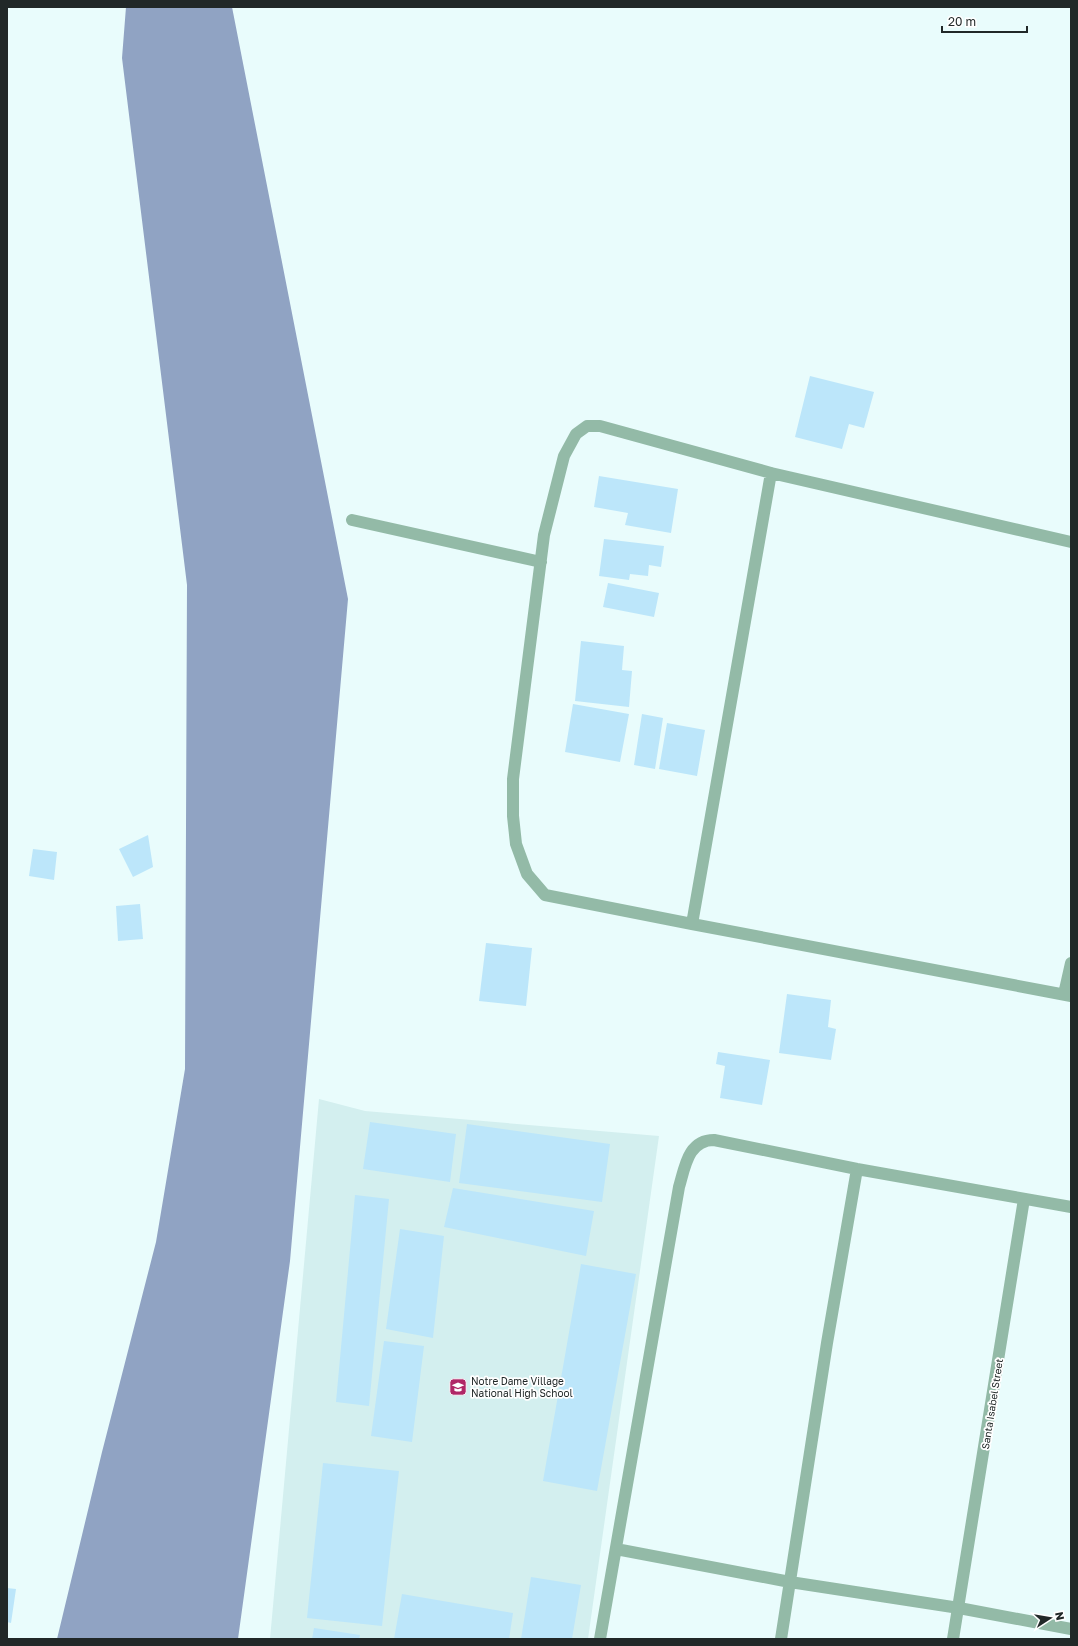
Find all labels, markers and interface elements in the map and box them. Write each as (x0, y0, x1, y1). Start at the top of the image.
scale bar (942, 8, 1027, 34)
text: 20 m (948, 14, 976, 29)
street label: Santa Isabel Street (979, 1358, 1005, 1450)
place label: Notre Dame Village National High School (471, 1375, 573, 1399)
school or university icon: Notre Dame Village National High School (448, 1377, 468, 1397)
north arrow (1030, 1598, 1070, 1638)
text: N (1053, 1610, 1067, 1621)

